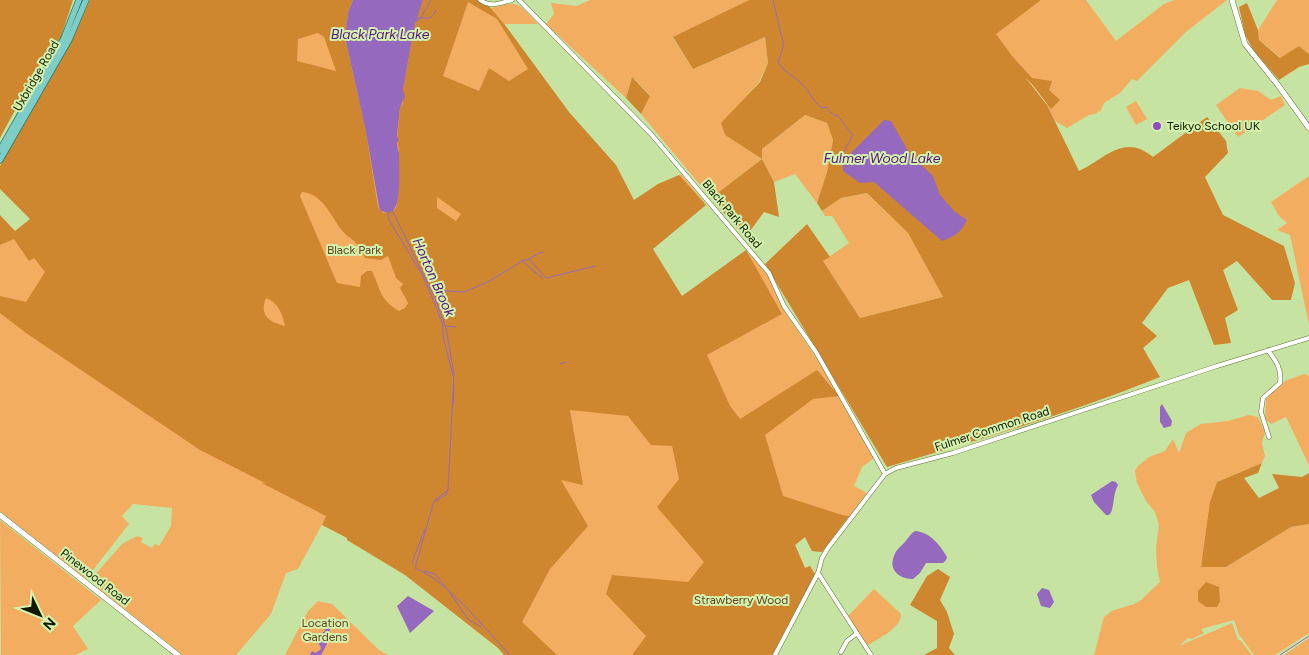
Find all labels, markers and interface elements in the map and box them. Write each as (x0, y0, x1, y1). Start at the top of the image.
water label: Black Park Lake (331, 26, 430, 43)
street label: Uxbridge Road (10, 38, 62, 114)
place label: Teikyo School UK (1167, 119, 1261, 133)
marker: Teikyo School UK (1151, 120, 1163, 132)
water label: Fulmer Wood Lake (824, 150, 941, 167)
street label: Black Park Road (699, 177, 765, 251)
water label: Horton Brook (409, 235, 459, 320)
park label: Black Park (327, 243, 381, 257)
street label: Fulmer Common Road (933, 404, 1051, 454)
street label: Pinewood Road (58, 546, 132, 608)
north arrow (15, 590, 65, 640)
park label: Strawberry Wood (694, 593, 788, 607)
text: N (39, 614, 59, 633)
park label: Location Gardens (302, 616, 349, 644)

